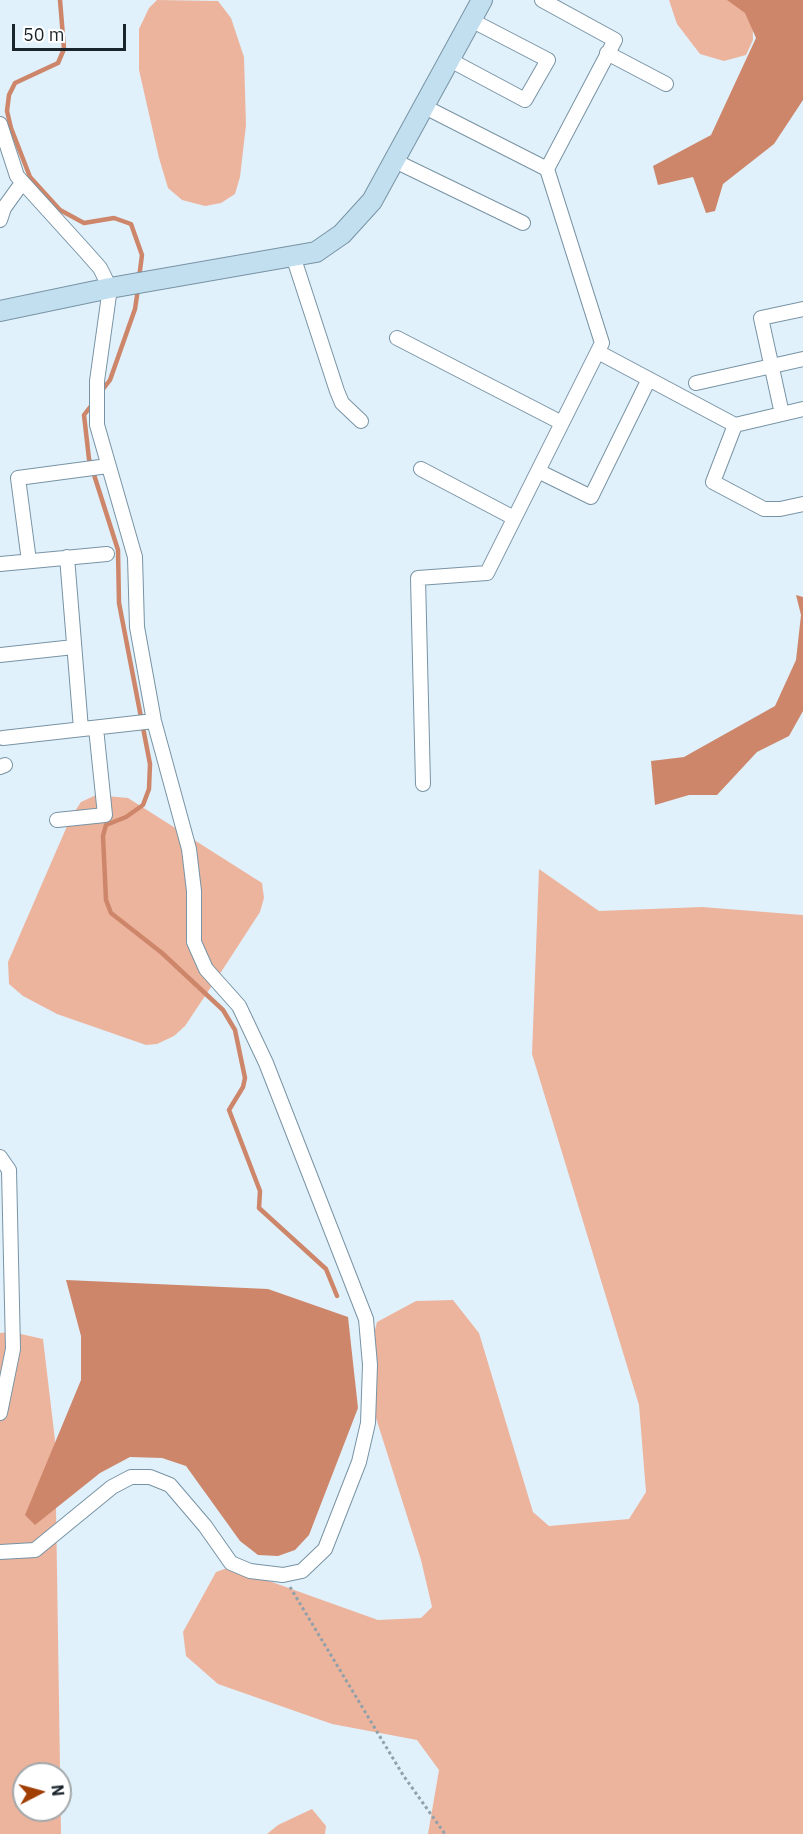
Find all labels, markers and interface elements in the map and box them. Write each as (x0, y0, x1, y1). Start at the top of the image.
scale bar (15, 12, 129, 50)
text: 50 m (23, 23, 65, 46)
north arrow (12, 1762, 72, 1822)
text: N (47, 1784, 68, 1797)

